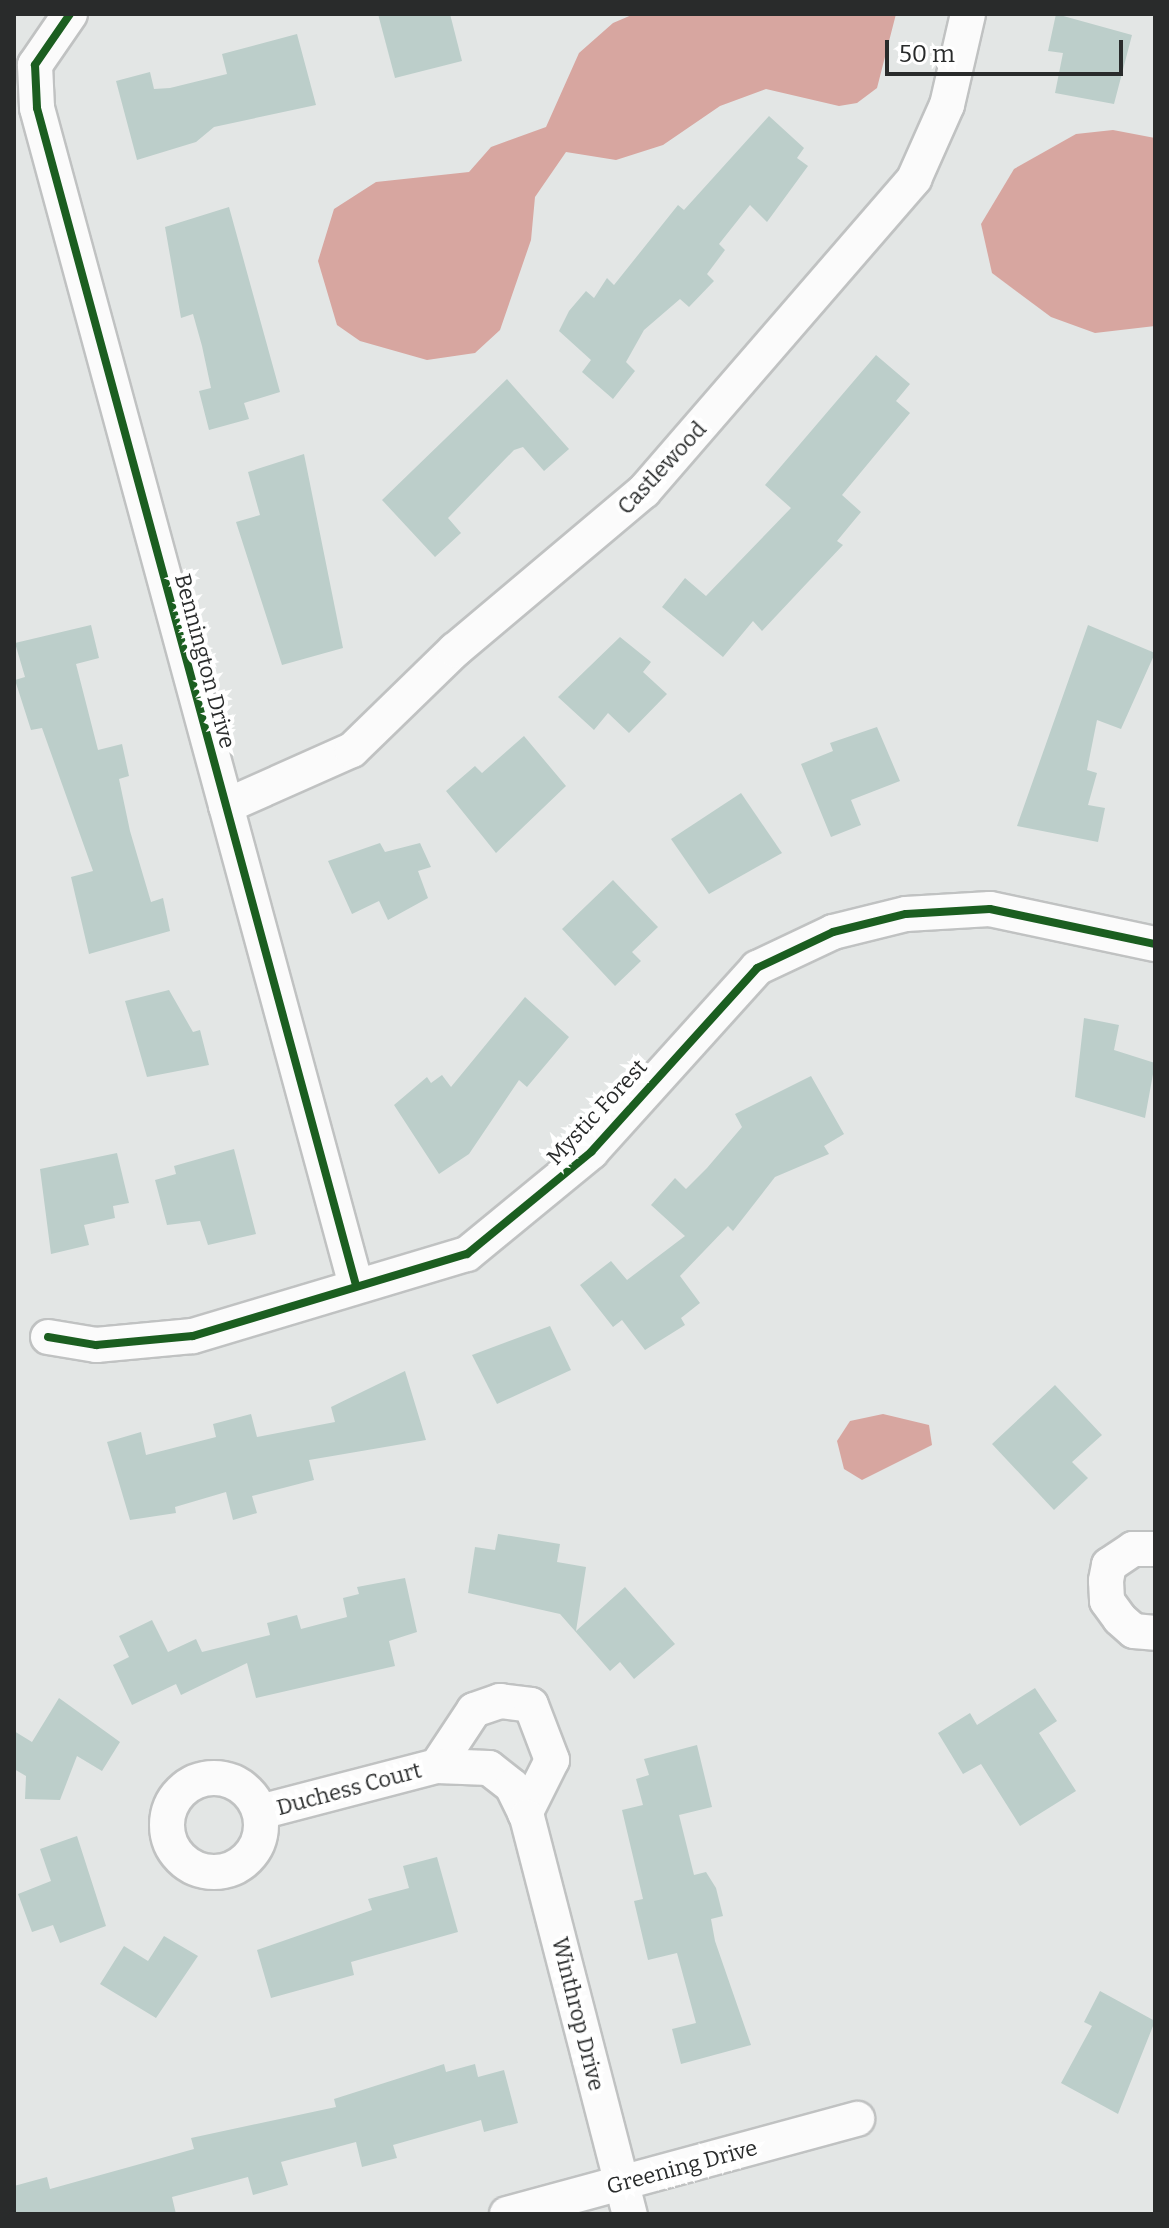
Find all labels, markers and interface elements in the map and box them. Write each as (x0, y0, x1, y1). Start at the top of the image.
scale bar (889, 24, 1127, 74)
text: 50 m (899, 40, 955, 68)
street label: Castlewood (612, 416, 712, 520)
street label: Bennington Drive (169, 571, 241, 751)
street label: Mystic Forest (541, 1054, 653, 1170)
street label: Duchess Court (274, 1757, 424, 1821)
street label: Winthrop Drive (546, 1935, 610, 2093)
street label: Greening Drive (604, 2134, 760, 2200)

